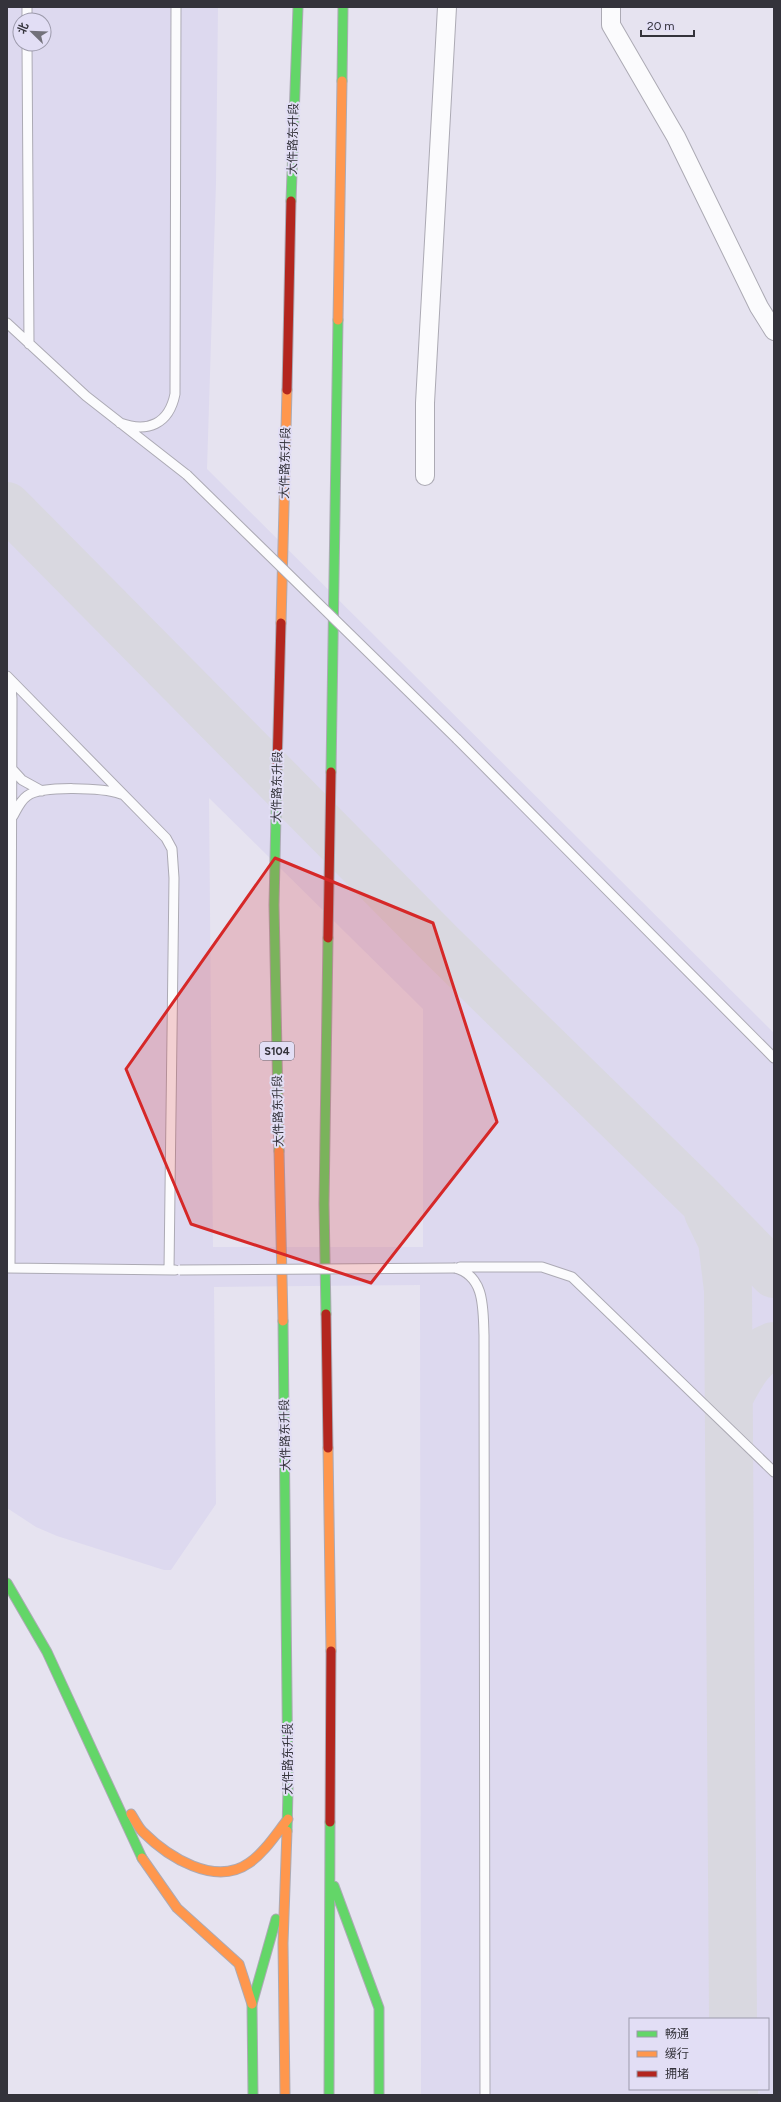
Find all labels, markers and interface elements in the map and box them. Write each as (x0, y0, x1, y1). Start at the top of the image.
north arrow (12, 12, 52, 52)
scale bar (641, 12, 694, 38)
text: 20 m (647, 19, 675, 33)
text: 北 (15, 21, 31, 36)
street label: 大件路东升段 (285, 103, 301, 175)
street label: 大件路东升段 (277, 427, 293, 499)
street label: 大件路东升段 (269, 751, 285, 823)
road number: S104 (260, 1042, 294, 1060)
street label: 大件路东升段 (270, 1075, 286, 1147)
street label: 大件路东升段 (277, 1399, 293, 1471)
street label: 大件路东升段 (281, 1723, 295, 1795)
legend (629, 2018, 769, 2090)
text: 畅通 (665, 2027, 689, 2041)
text: 缓行 (665, 2047, 689, 2061)
text: 拥堵 (665, 2067, 689, 2081)

